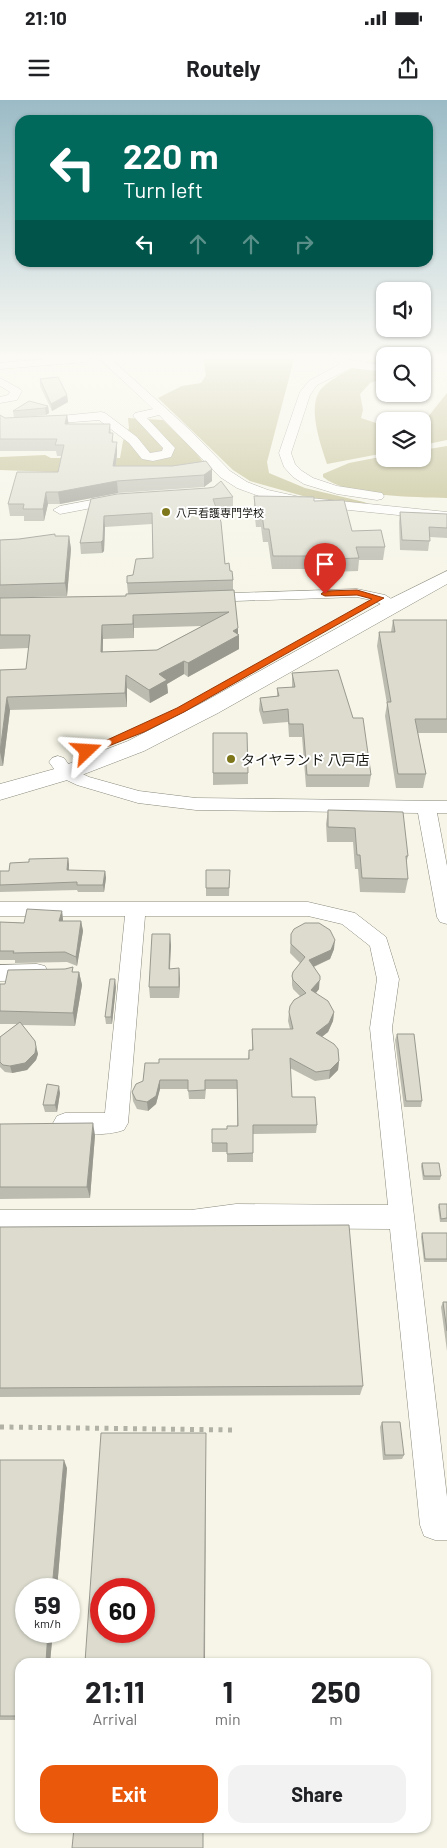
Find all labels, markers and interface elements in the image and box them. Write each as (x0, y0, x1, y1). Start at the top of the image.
text: 21:10 (25, 6, 67, 29)
icon: menu (25, 54, 53, 82)
icon: share (394, 54, 422, 82)
text: Routely (186, 55, 261, 81)
text: 220 m (123, 134, 218, 176)
icon: left (40, 135, 105, 200)
text: Turn left (123, 176, 203, 202)
icon: left (131, 230, 159, 258)
icon: ahead (184, 230, 212, 258)
icon: ahead (237, 230, 265, 258)
icon: right (290, 230, 318, 258)
map controls (376, 282, 431, 467)
button: sound (376, 282, 431, 337)
button: search (376, 347, 431, 402)
button: layers (376, 412, 431, 467)
marker: 八戸看護専門学校 (160, 506, 172, 518)
place label: 八戸看護専門学校 (176, 506, 264, 519)
pin (304, 543, 346, 594)
icon: arrive (311, 550, 339, 578)
position arrow (60, 724, 112, 776)
place label: タイヤランド 八戸店 (241, 751, 369, 768)
marker: タイヤランド 八戸店 (225, 753, 237, 765)
speed limit sign: 60 (90, 1578, 155, 1643)
text: 59 (34, 1589, 61, 1619)
text: km/h (34, 1616, 61, 1630)
text: 21:11 (85, 1673, 145, 1709)
text: 1 (222, 1673, 233, 1709)
text: 250 (311, 1673, 361, 1709)
text: Arrival (93, 1709, 137, 1728)
text: min (215, 1709, 241, 1728)
text: m (329, 1709, 342, 1728)
button: Exit (40, 1765, 218, 1823)
button: Share (228, 1765, 406, 1823)

